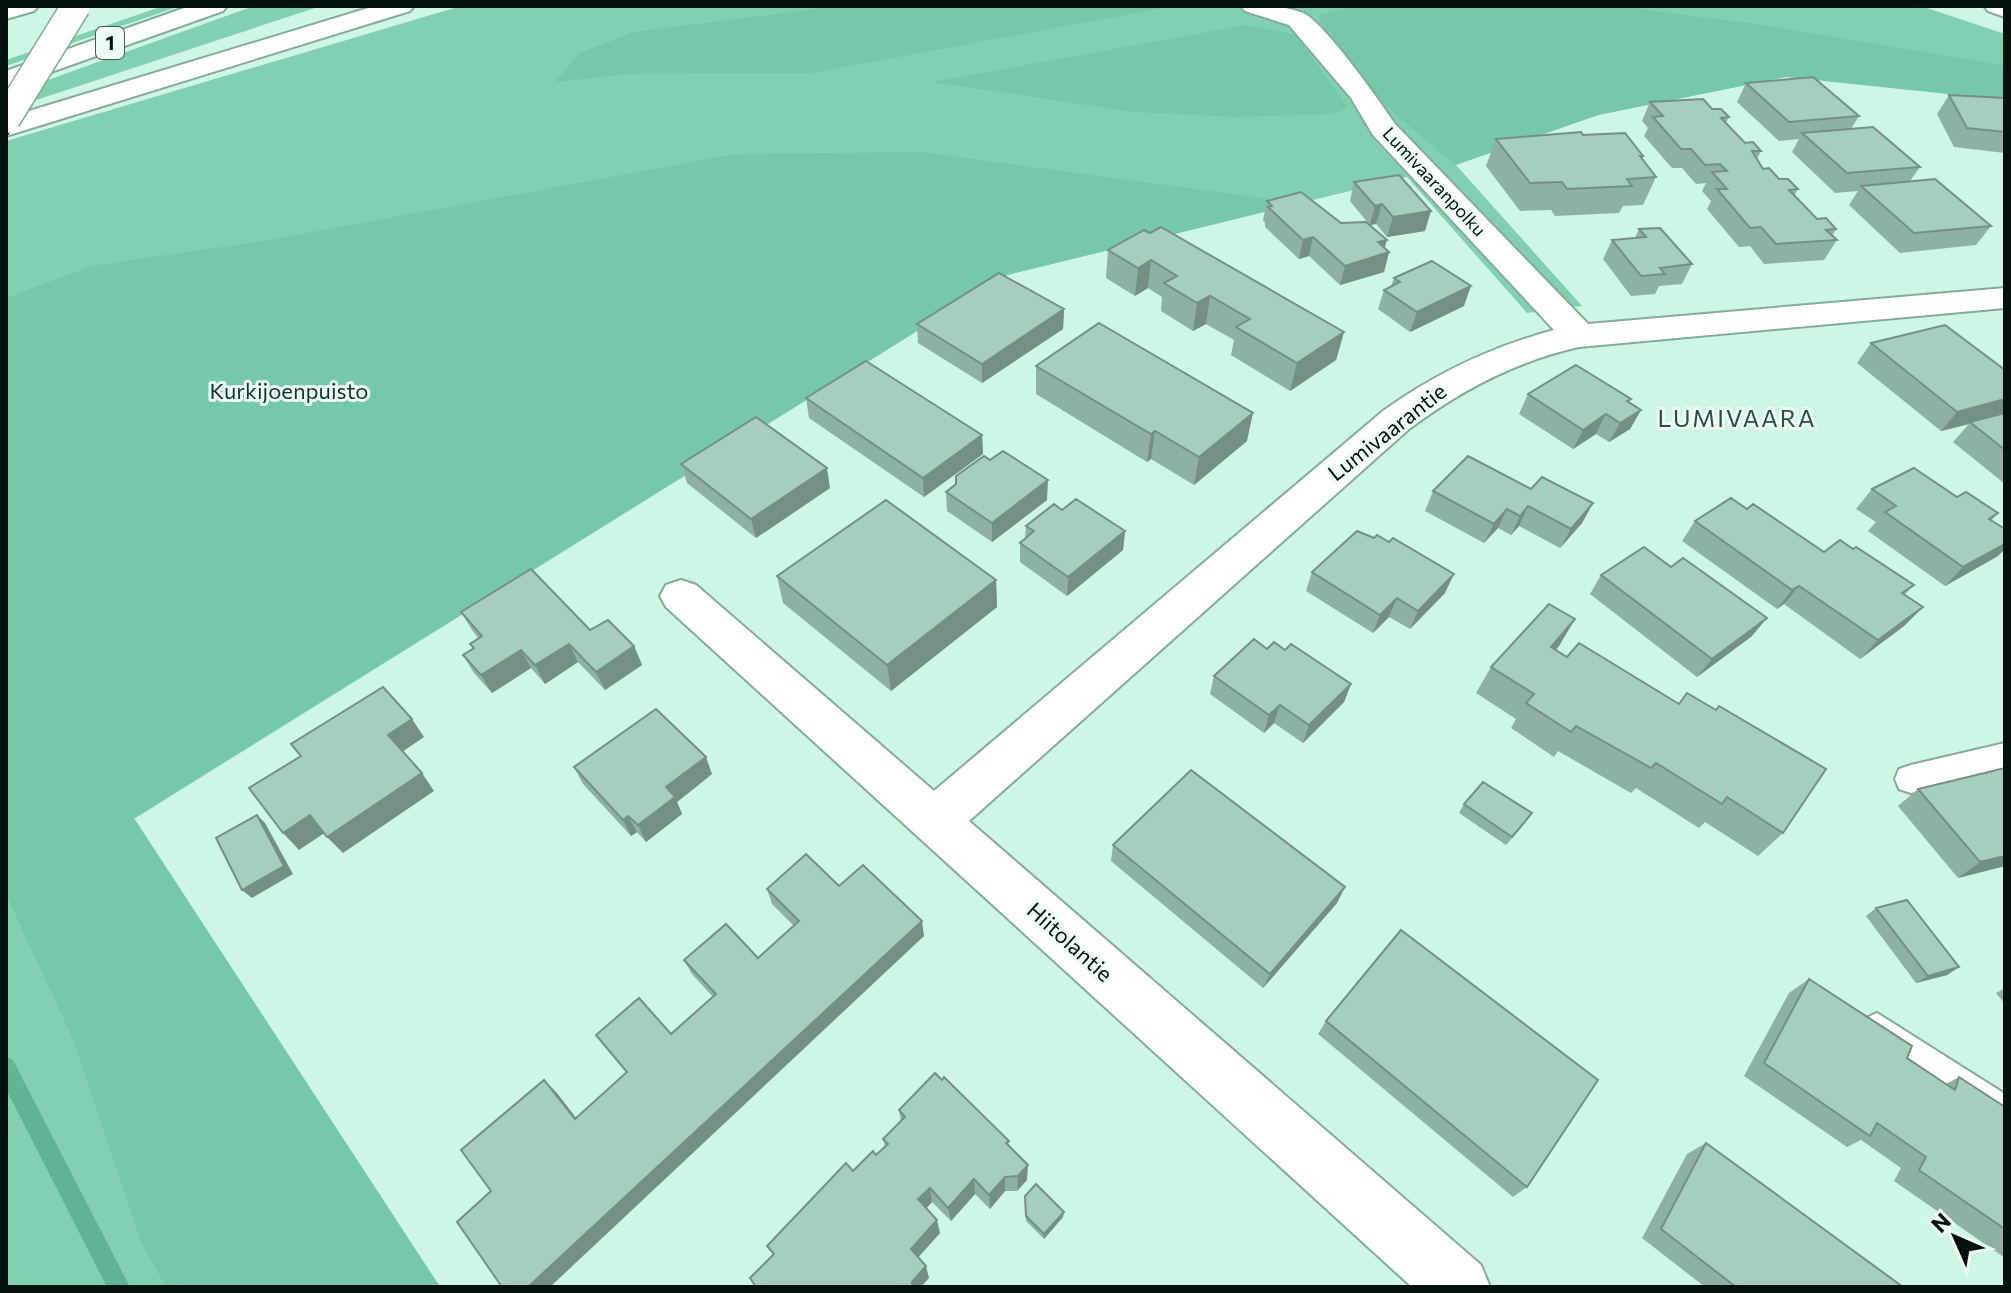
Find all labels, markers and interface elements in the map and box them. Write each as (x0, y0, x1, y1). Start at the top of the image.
road number: 1 (96, 27, 124, 59)
street label: Lumivaaranpolku (1379, 122, 1491, 240)
park label: Kurkijoenpuisto (209, 377, 369, 404)
street label: Lumivaarantie (1322, 377, 1451, 486)
district label: LUMIVAARA (1658, 403, 1816, 432)
street label: Hiitolantie (1022, 896, 1119, 987)
north arrow (1915, 1197, 1995, 1277)
text: N (1925, 1207, 1956, 1238)

